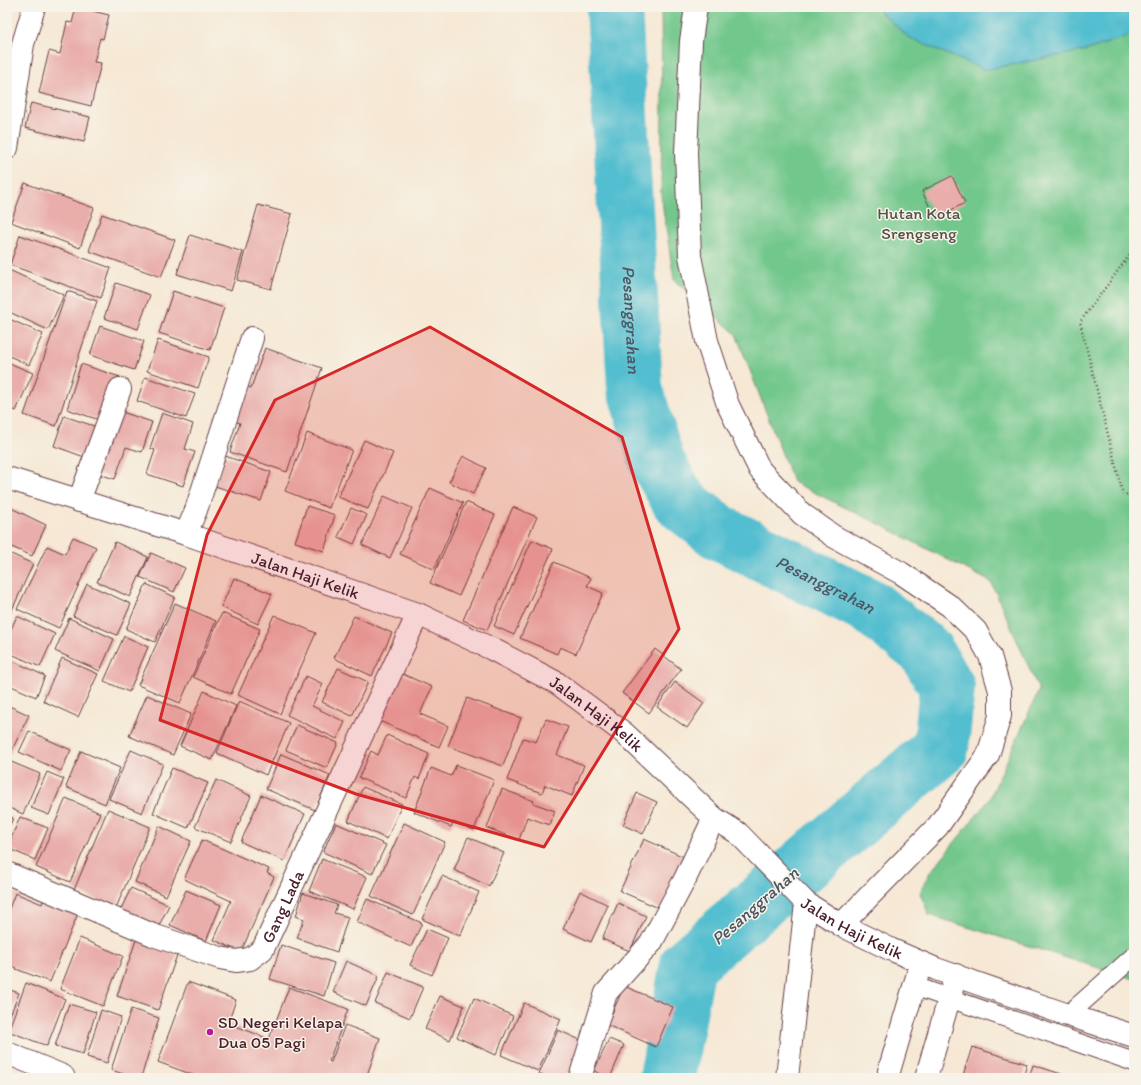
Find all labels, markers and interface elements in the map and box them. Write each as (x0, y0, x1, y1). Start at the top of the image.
park label: Hutan Kota Srengseng (877, 203, 961, 243)
water label: Pesanggrahan (617, 265, 645, 375)
street label: Jalan Haji Kelik (249, 547, 362, 603)
water label: Pesanggrahan (772, 551, 881, 619)
street label: Jalan Haji Kelik (547, 671, 647, 756)
water label: Pesanggrahan (707, 862, 804, 950)
street label: Gang Lada (257, 867, 308, 946)
street label: Jalan Haji Kelik (797, 893, 906, 963)
place label: SD Negeri Kelapa Dua 05 Pagi (218, 1012, 343, 1052)
marker: SD Negeri Kelapa Dua 05 Pagi (205, 1027, 215, 1037)

